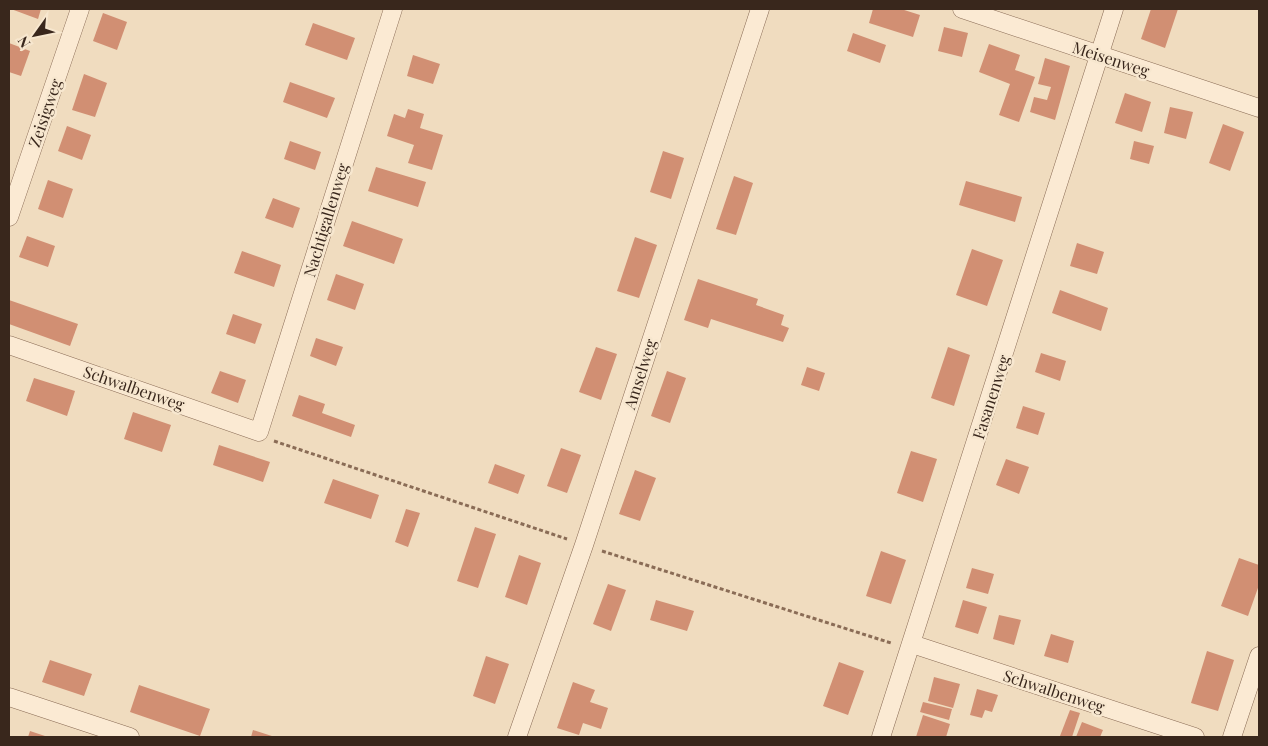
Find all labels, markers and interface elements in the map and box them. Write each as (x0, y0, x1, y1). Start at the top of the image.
north arrow (10, 10, 60, 60)
text: N (13, 33, 34, 52)
street label: Meisenweg (1070, 36, 1153, 81)
street label: Zeisigweg (23, 75, 66, 150)
street label: Nachtigallenweg (298, 160, 353, 279)
street label: Amselweg (618, 335, 661, 413)
street label: Fasanenweg (967, 351, 1014, 442)
street label: Schwalbenweg (81, 360, 188, 415)
street label: Schwalbenweg (1001, 664, 1108, 717)

